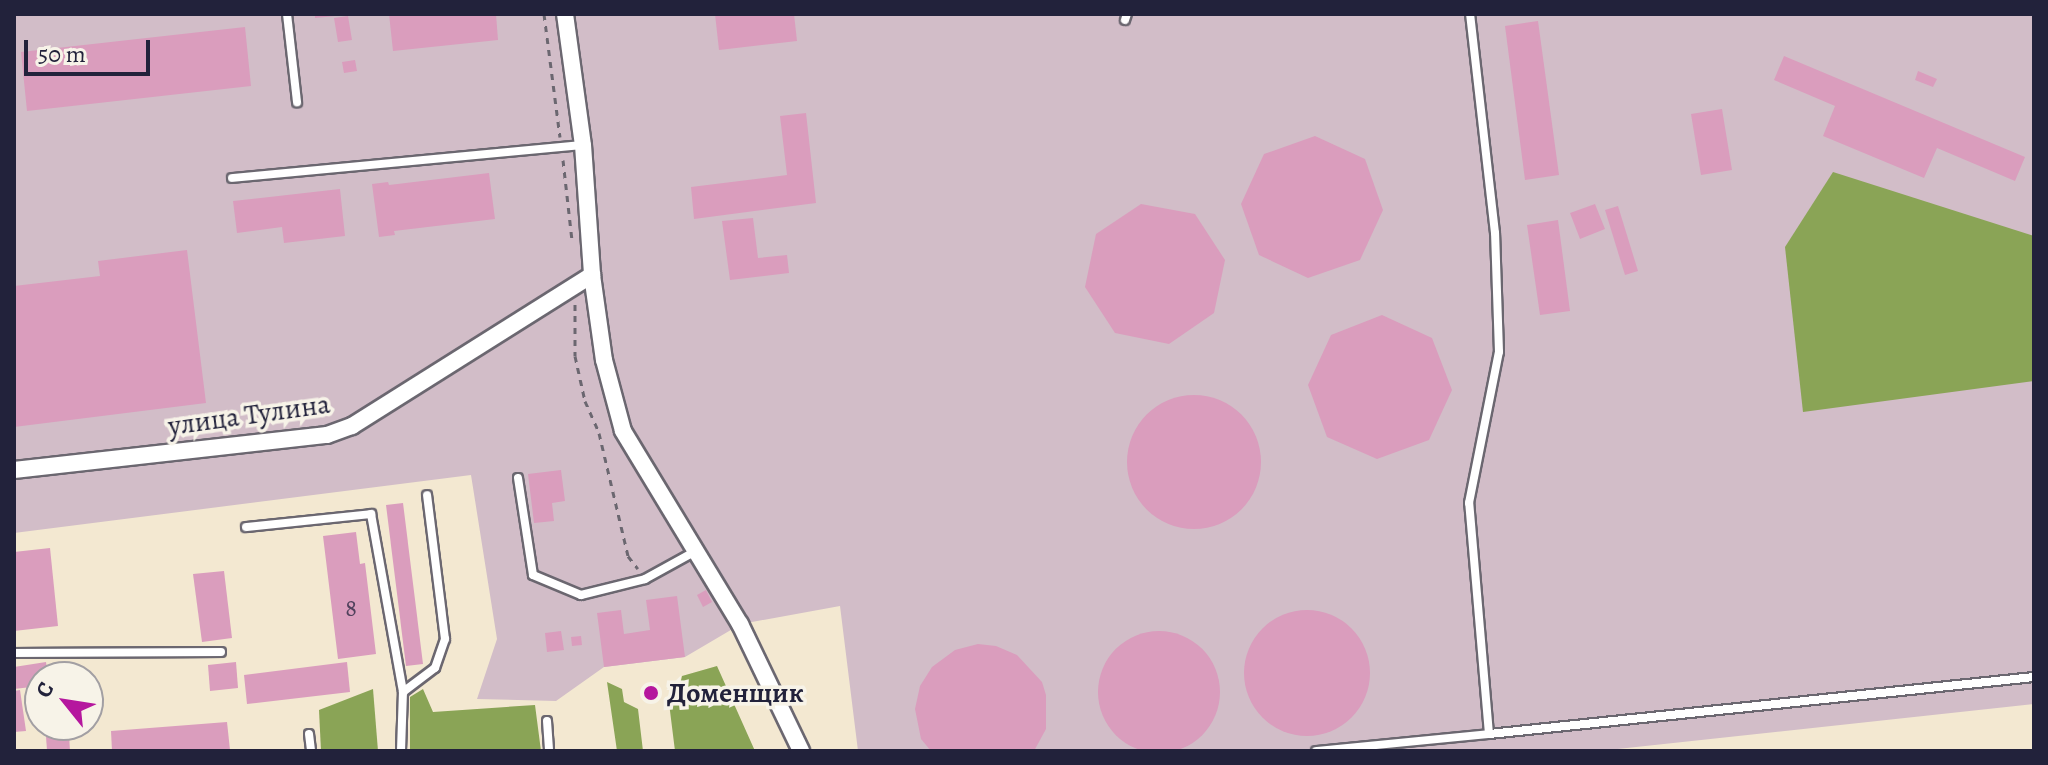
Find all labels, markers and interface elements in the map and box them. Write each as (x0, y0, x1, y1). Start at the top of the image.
scale bar (28, 24, 154, 74)
text: 50 m (38, 38, 86, 70)
street label: улица Тулина (166, 387, 332, 443)
house number: 8 (345, 595, 357, 623)
north arrow (24, 661, 104, 741)
place label: Доменщик (667, 676, 804, 710)
text: С (29, 677, 61, 703)
marker: Доменщик (642, 684, 660, 702)

